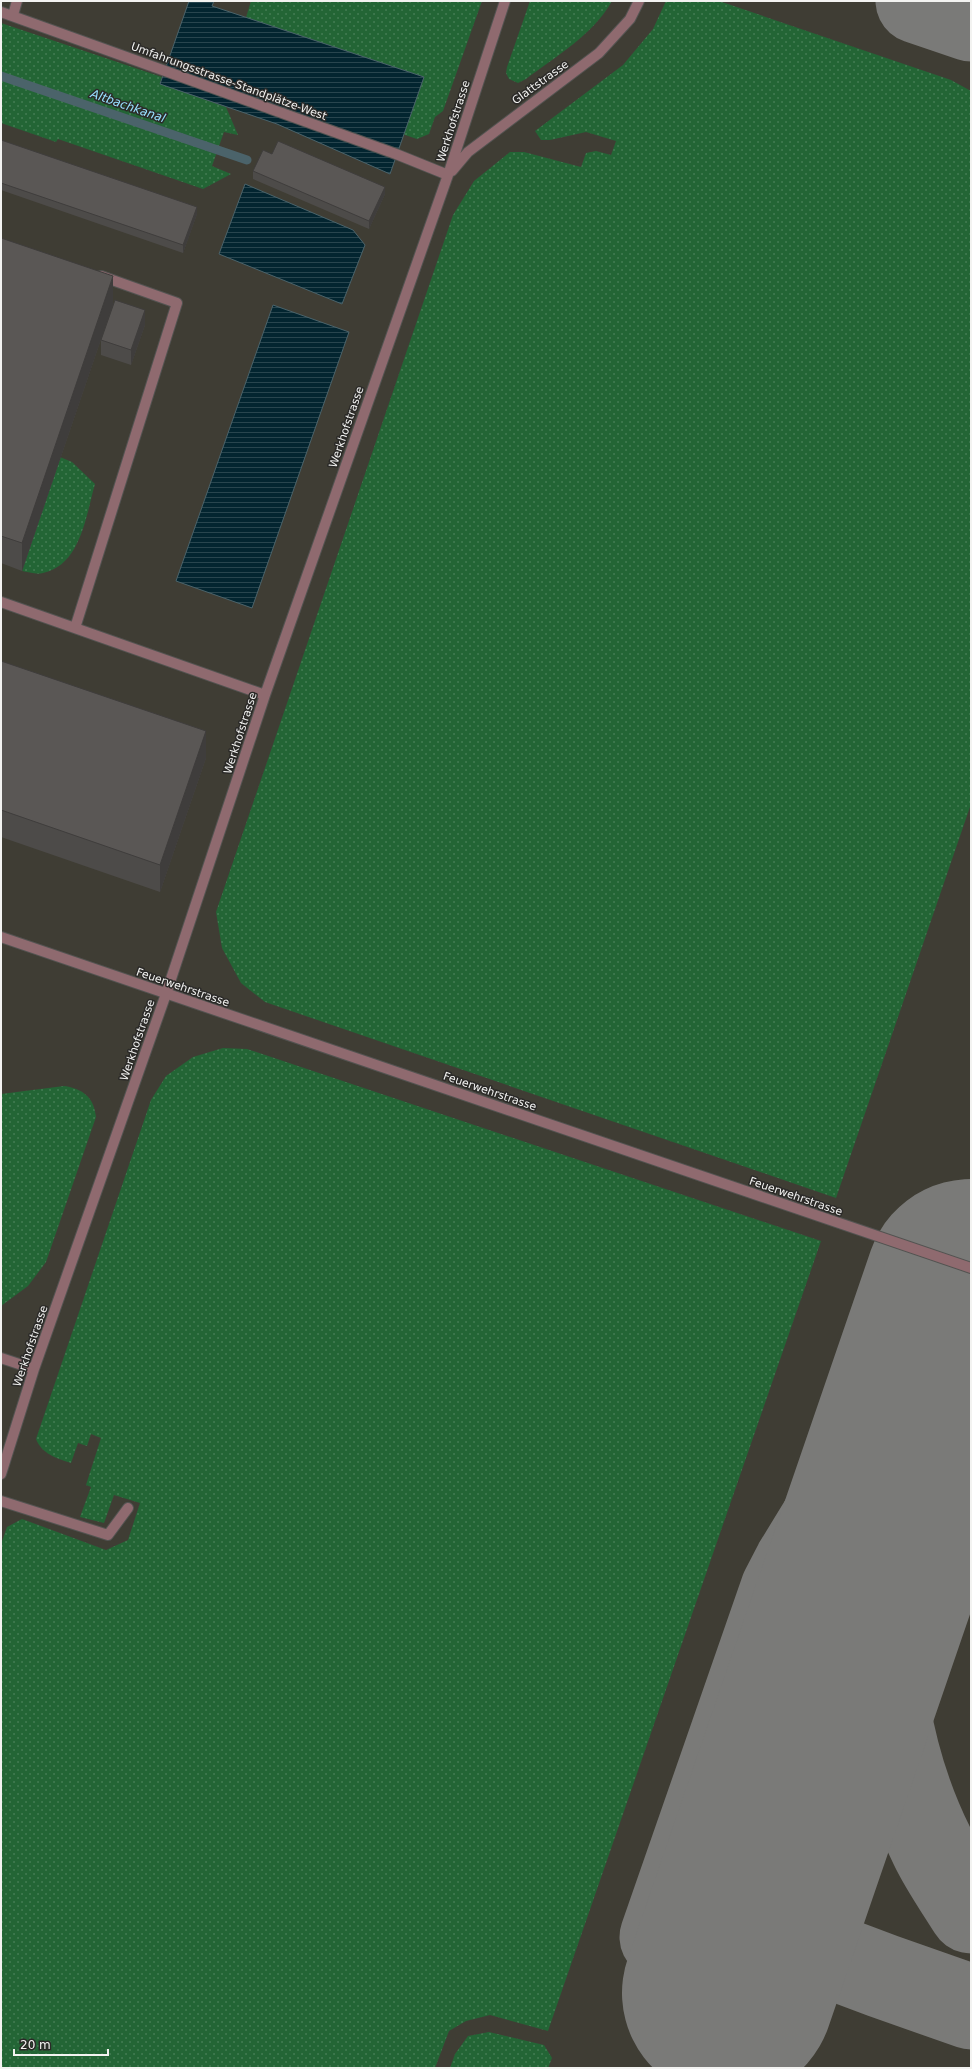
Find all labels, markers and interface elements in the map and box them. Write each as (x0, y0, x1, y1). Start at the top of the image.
street label: Umfahrungsstrasse-Standplätze-West (129, 40, 329, 123)
street label: Glattstrasse (510, 57, 571, 107)
street label: Werkhofstrasse (434, 79, 473, 164)
water label: Altbachkanal (88, 86, 168, 126)
street label: Werkhofstrasse (326, 385, 367, 469)
street label: Werkhofstrasse (221, 691, 260, 776)
street label: Feuerwehrstrasse (135, 965, 231, 1010)
street label: Werkhofstrasse (117, 998, 158, 1082)
street label: Feuerwehrstrasse (442, 1069, 538, 1114)
street label: Feuerwehrstrasse (748, 1174, 844, 1219)
street label: Werkhofstrasse (10, 1304, 51, 1388)
scale bar (14, 2031, 108, 2057)
text: 20 m (20, 2038, 51, 2052)

